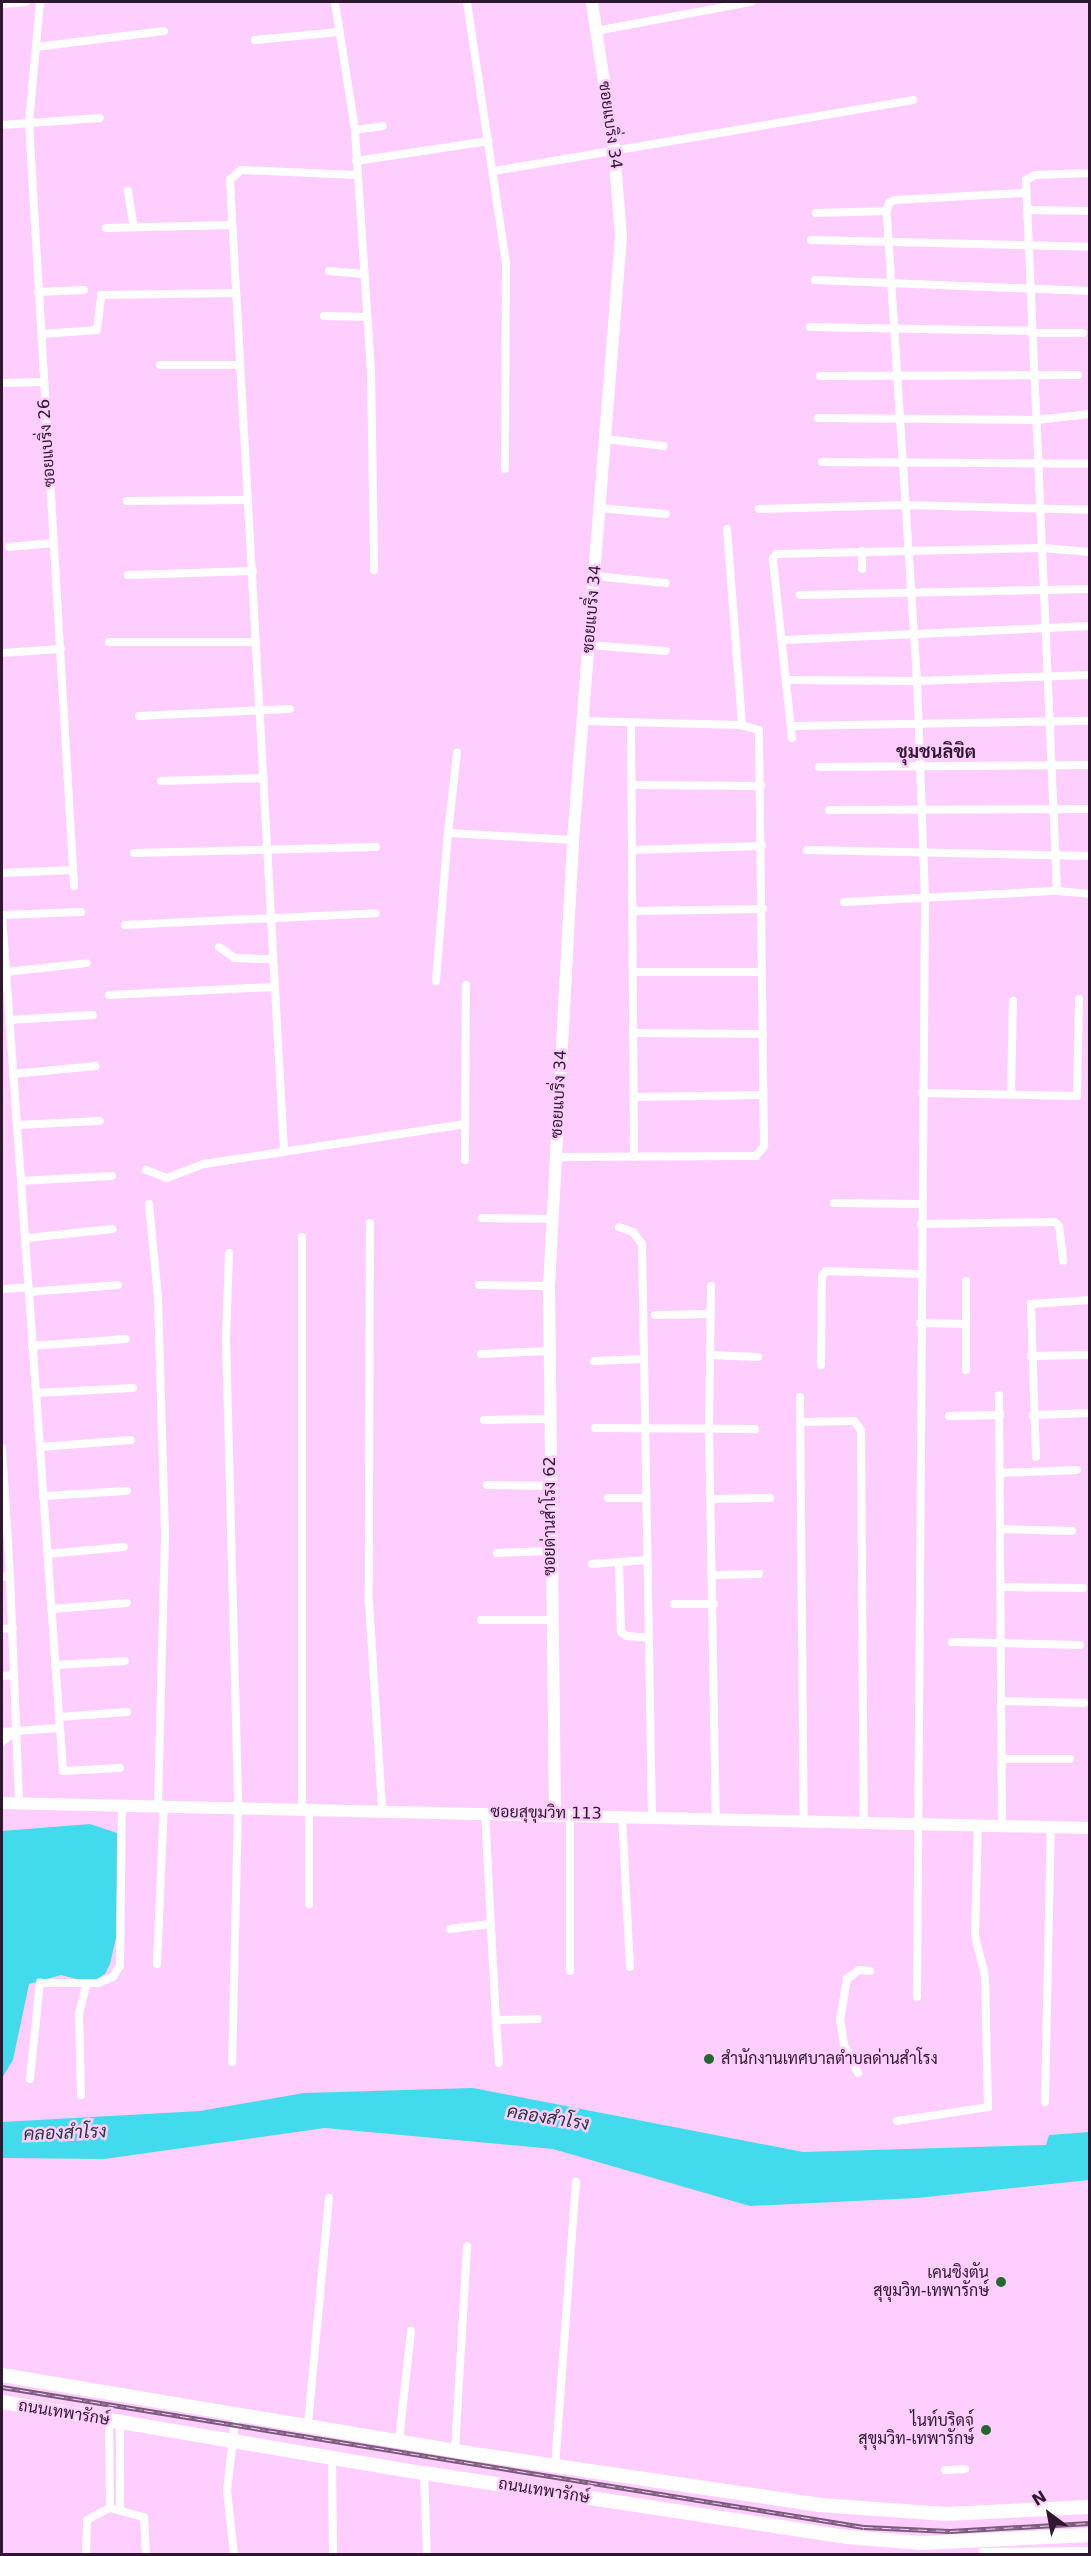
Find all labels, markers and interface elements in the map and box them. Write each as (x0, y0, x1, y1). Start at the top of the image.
street label: ซอยแบริ่ง 34 (594, 80, 626, 170)
street label: ซอยแบริ่ง 26 (34, 398, 60, 488)
street label: ซอยแบริ่ง 34 (579, 564, 605, 654)
district label: ชุมชนลิขิต (896, 741, 976, 763)
street label: ซอยแบริ่ง 34 (547, 1049, 571, 1139)
street label: ซอยด่านสำโรง 62 (540, 1456, 560, 1576)
street label: ซอยสุขุมวิท 113 (490, 1802, 602, 1824)
place label: สำนักงานเทศบาลตำบลด่านสำโรง (721, 2049, 938, 2069)
marker: สำนักงานเทศบาลตำบลด่านสำโรง (702, 2052, 716, 2066)
water label: คลองสำโรง (505, 2101, 591, 2135)
water label: คลองสำโรง (23, 2121, 107, 2145)
place label: เคนซิงตัน สุขุมวิท-เทพารักษ์ (873, 2263, 989, 2301)
marker: เคนซิงตัน สุขุมวิท-เทพารักษ์ (994, 2275, 1008, 2289)
street label: ถนนเทพารักษ์ (17, 2396, 111, 2430)
place label: ไนท์บริดจ์ สุขุมวิท-เทพารักษ์ (858, 2411, 974, 2449)
marker: ไนท์บริดจ์ สุขุมวิท-เทพารักษ์ (979, 2423, 993, 2437)
street label: ถนนเทพารักษ์ (497, 2474, 591, 2508)
north arrow (1019, 2484, 1079, 2544)
text: N (1028, 2487, 1050, 2510)

